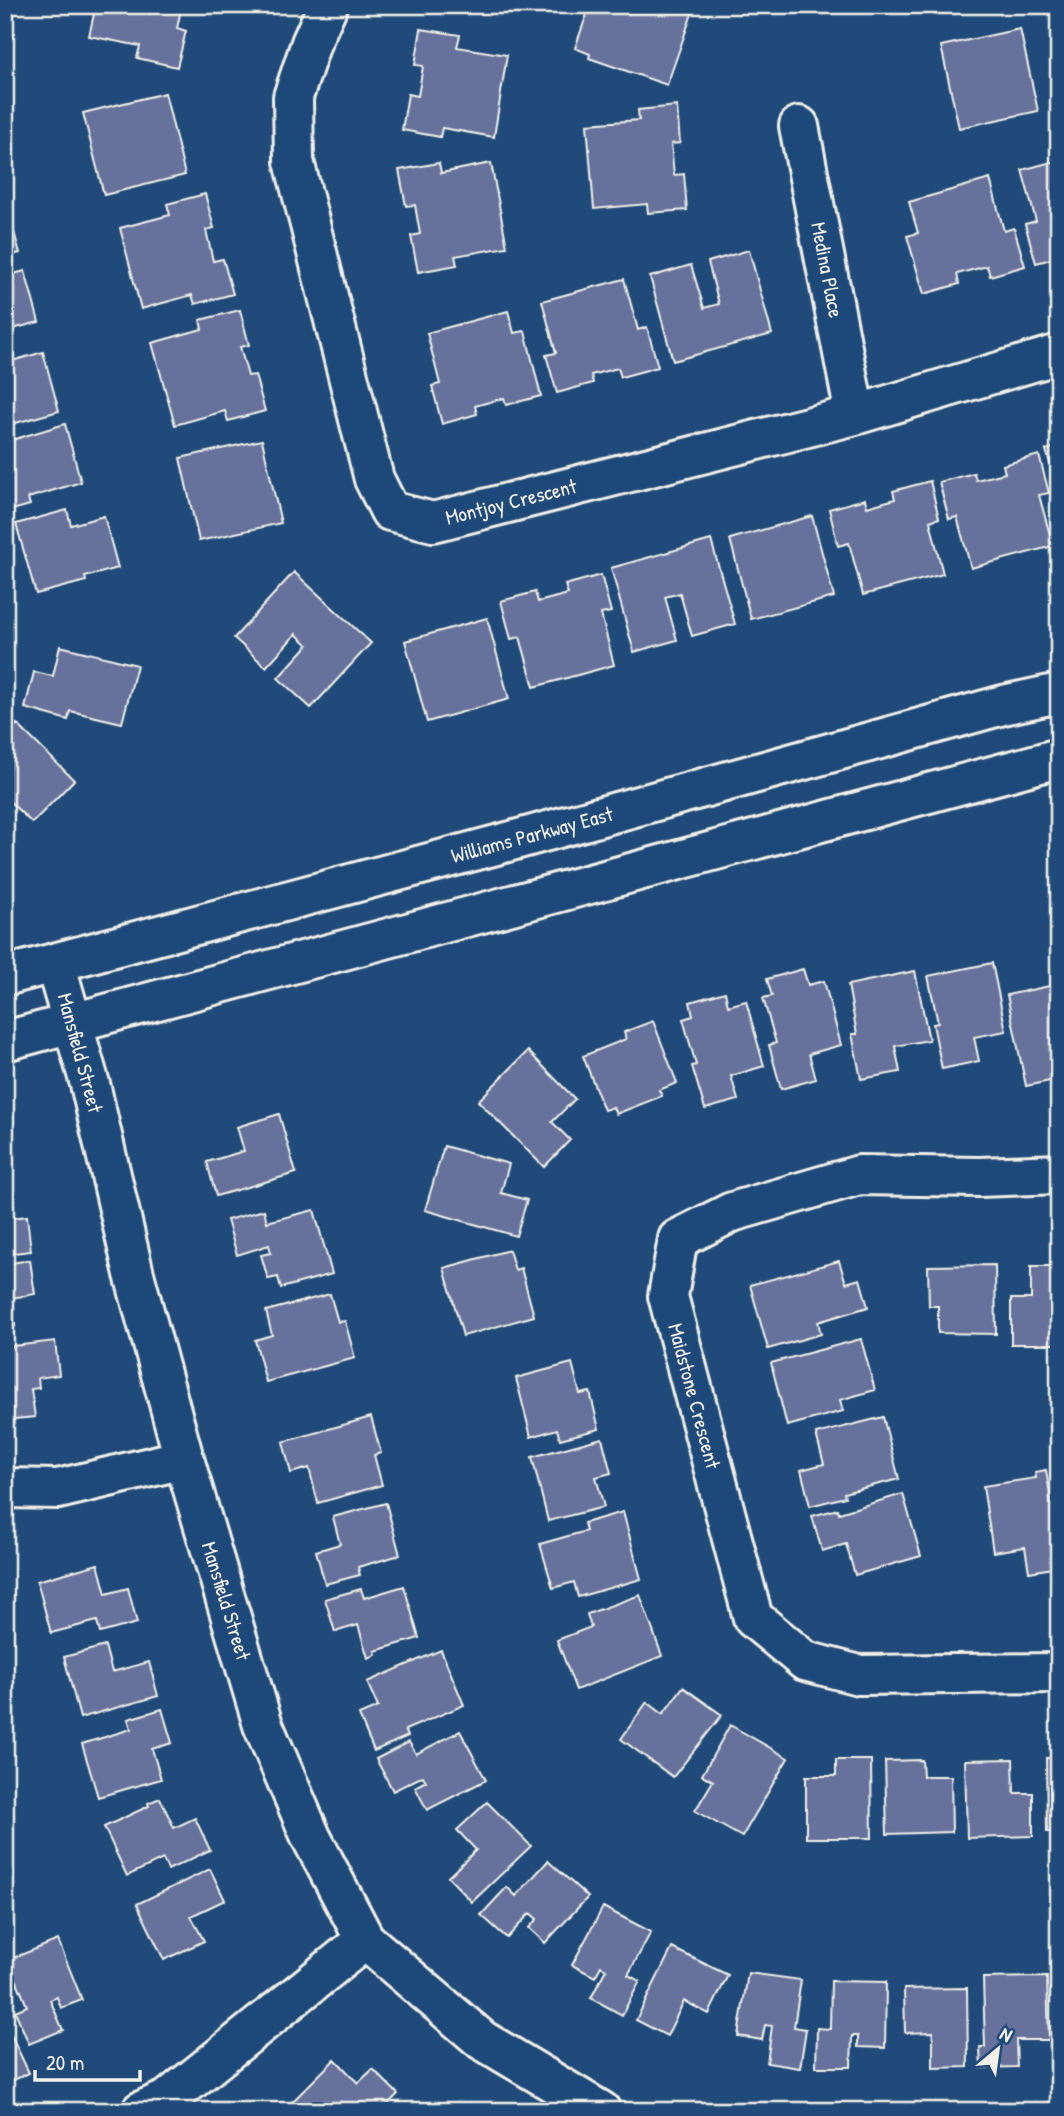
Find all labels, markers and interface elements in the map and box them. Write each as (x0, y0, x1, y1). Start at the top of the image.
street label: Medina Place (804, 220, 851, 320)
street label: Montjoy Crescent (442, 471, 580, 532)
street label: Williams Parkway East (448, 799, 617, 870)
street label: Mansfield Street (51, 990, 111, 1117)
street label: Maidstone Crescent (661, 1320, 728, 1472)
street label: Mansfield Street (195, 1538, 258, 1664)
north arrow (962, 2014, 1032, 2084)
text: N (996, 2020, 1017, 2048)
scale bar (35, 2039, 140, 2083)
text: 20 m (46, 2048, 84, 2077)

